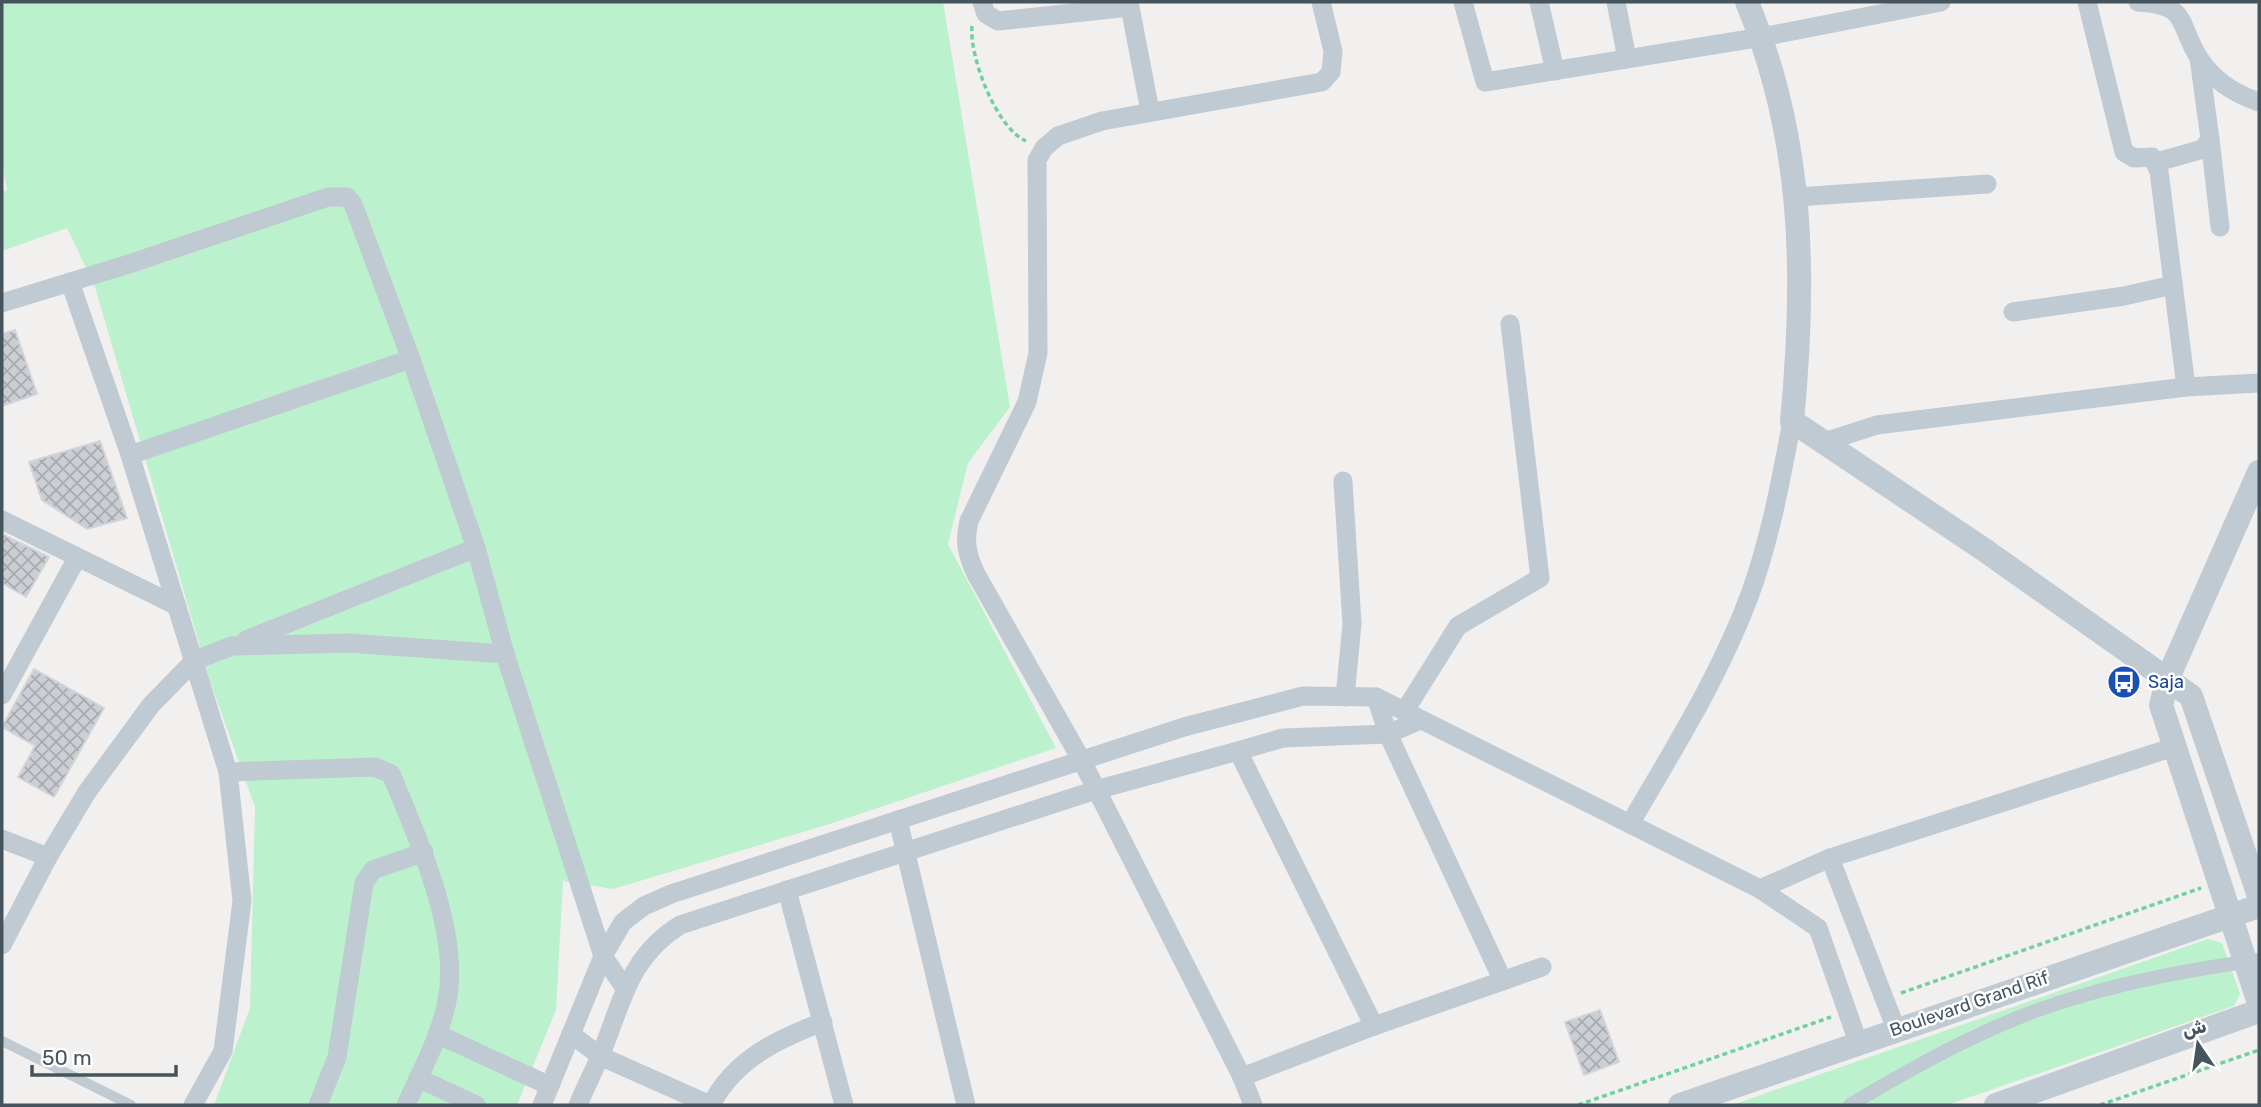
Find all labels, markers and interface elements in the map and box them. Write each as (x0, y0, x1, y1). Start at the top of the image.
bus stop icon: Saja (2105, 663, 2143, 701)
place label: Saja (2148, 671, 2184, 693)
street label: Boulevard Grand Rif (1887, 966, 2051, 1042)
north arrow (2163, 1009, 2233, 1079)
text: ش (2180, 1014, 2209, 1042)
scale bar (32, 1034, 175, 1078)
text: 50 m (42, 1045, 92, 1070)

